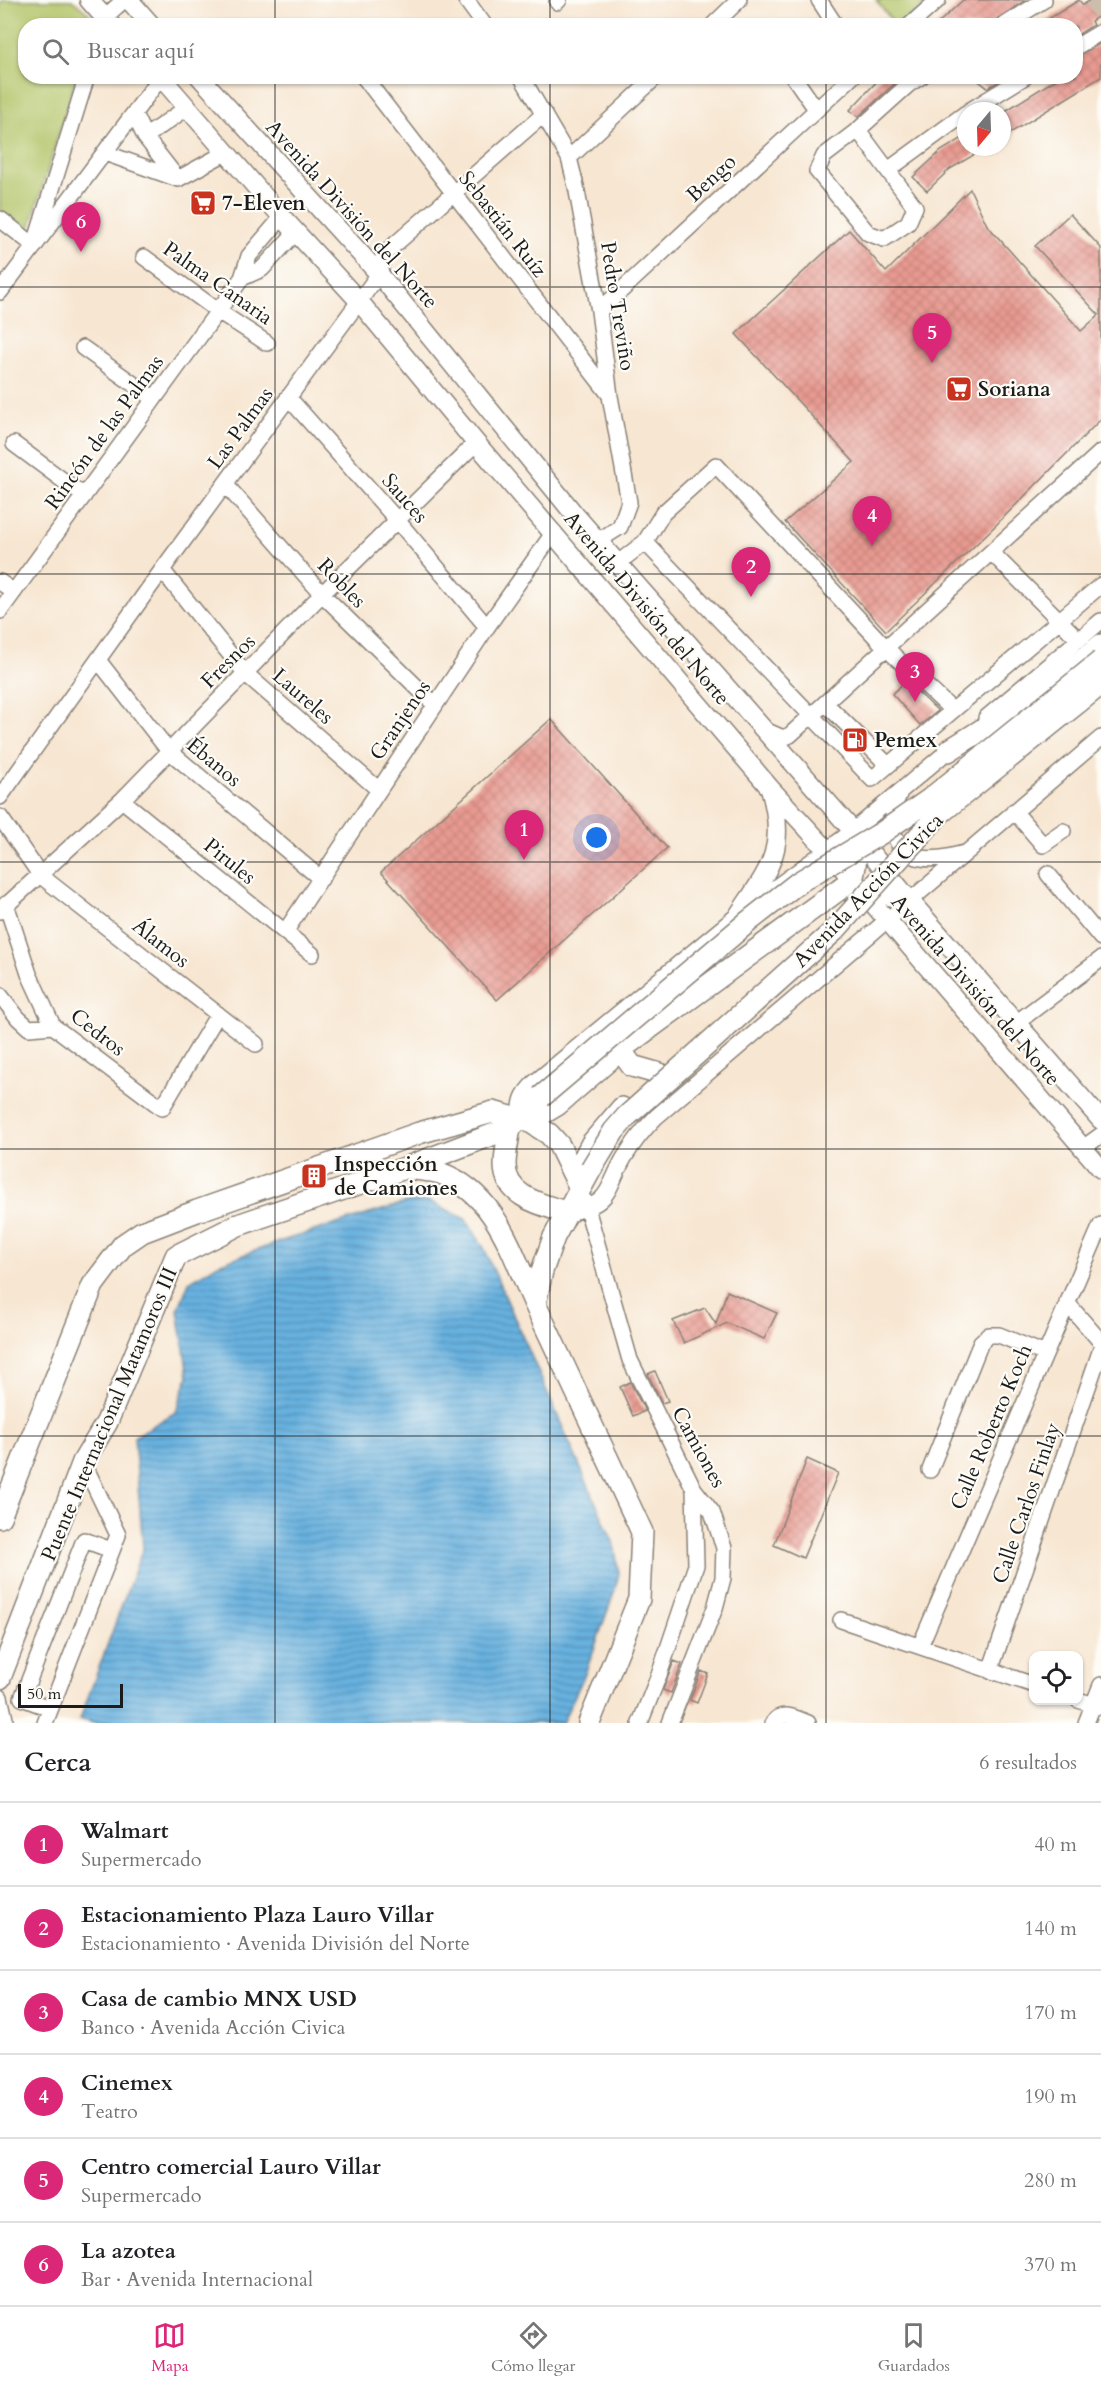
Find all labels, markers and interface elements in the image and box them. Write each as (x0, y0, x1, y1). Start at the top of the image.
search box (18, 18, 1083, 84)
icon: search (39, 35, 72, 68)
text: Buscar aquí (87, 36, 194, 66)
north arrow (957, 102, 1011, 156)
street label: Avenida División del Norte (259, 114, 444, 315)
street label: Bengo (680, 148, 743, 209)
street label: Sebastián Ruíz (452, 165, 554, 284)
supermarket icon: 7-Eleven (188, 188, 218, 218)
place label: 7-Eleven (222, 189, 306, 218)
pin: 6 (62, 202, 100, 252)
street label: Palma Canaria (157, 235, 278, 332)
street label: Pedro Treviño (593, 240, 642, 373)
pin: 5 (912, 314, 952, 363)
street label: Rincón de las Palmas (38, 349, 171, 516)
supermarket icon: Soriana (944, 374, 974, 404)
place label: Soriana (978, 375, 1051, 404)
street label: Las Palmas (201, 381, 280, 475)
street label: Sauces (375, 467, 434, 529)
pin: 4 (852, 496, 892, 546)
street label: Avenida División del Norte (557, 505, 736, 711)
pin: 2 (732, 548, 771, 597)
street label: Robles (311, 552, 373, 615)
street label: Fresnos (195, 628, 262, 695)
pin: 3 (896, 652, 934, 702)
street label: Laureles (266, 662, 340, 731)
street label: Granjenos (363, 674, 438, 766)
fuel station icon: Pemex (840, 725, 870, 755)
place label: Pemex (874, 726, 938, 755)
street label: Ébanos (180, 731, 247, 794)
street label: Avenida Acción Civica (787, 807, 950, 974)
pin: 1 (504, 810, 544, 860)
your location (582, 823, 611, 852)
street label: Pirules (197, 831, 262, 891)
street label: Avenida División del Norte (884, 888, 1067, 1092)
street label: Álamos (126, 912, 195, 975)
street label: Cedros (64, 1002, 131, 1063)
place label: Inspección de Camiones (334, 1150, 458, 1203)
building icon: Inspección de Camiones (299, 1161, 329, 1191)
street label: Puente Internacional Matamoros III (34, 1263, 185, 1566)
street label: Calle Roberto Koch (944, 1340, 1040, 1514)
street label: Camiones (664, 1401, 733, 1493)
street label: Calle Carlos Finlay (985, 1419, 1068, 1588)
map controls (1029, 1651, 1083, 1705)
button: locate (1029, 1651, 1083, 1705)
scale bar (18, 1681, 123, 1708)
text: 50 m (27, 1683, 61, 1705)
text: Cerca (24, 1745, 91, 1780)
text: 6 resultados (979, 1749, 1077, 1776)
text: Walmart (81, 1816, 169, 1846)
text: 1 (38, 1831, 49, 1858)
text: 40 m (1034, 1831, 1077, 1858)
text: Supermercado (81, 1846, 202, 1873)
text: Estacionamiento Plaza Lauro Villar (81, 1900, 434, 1930)
text: 2 (38, 1915, 49, 1942)
text: 140 m (1024, 1915, 1077, 1942)
text: Estacionamiento · Avenida División del Norte (81, 1930, 470, 1957)
text: Casa de cambio MNX USD (81, 1984, 357, 2014)
text: 3 (38, 1999, 49, 2026)
text: 170 m (1024, 1999, 1077, 2026)
text: Banco · Avenida Acción Civica (81, 2014, 346, 2041)
text: Cinemex (81, 2068, 173, 2098)
text: 4 (38, 2083, 49, 2110)
text: 190 m (1024, 2083, 1077, 2110)
text: Teatro (81, 2098, 138, 2125)
text: Centro comercial Lauro Villar (81, 2152, 381, 2182)
text: 5 (38, 2167, 49, 2194)
text: 280 m (1024, 2167, 1077, 2194)
text: Supermercado (81, 2182, 202, 2209)
text: La azotea (81, 2236, 176, 2266)
text: 6 (38, 2251, 49, 2278)
text: 370 m (1024, 2251, 1077, 2278)
text: Bar · Avenida Internacional (81, 2266, 313, 2293)
tab: Mapa (151, 2319, 189, 2377)
tab: Cómo llegar (491, 2319, 575, 2377)
tab: Guardados (878, 2319, 950, 2377)

